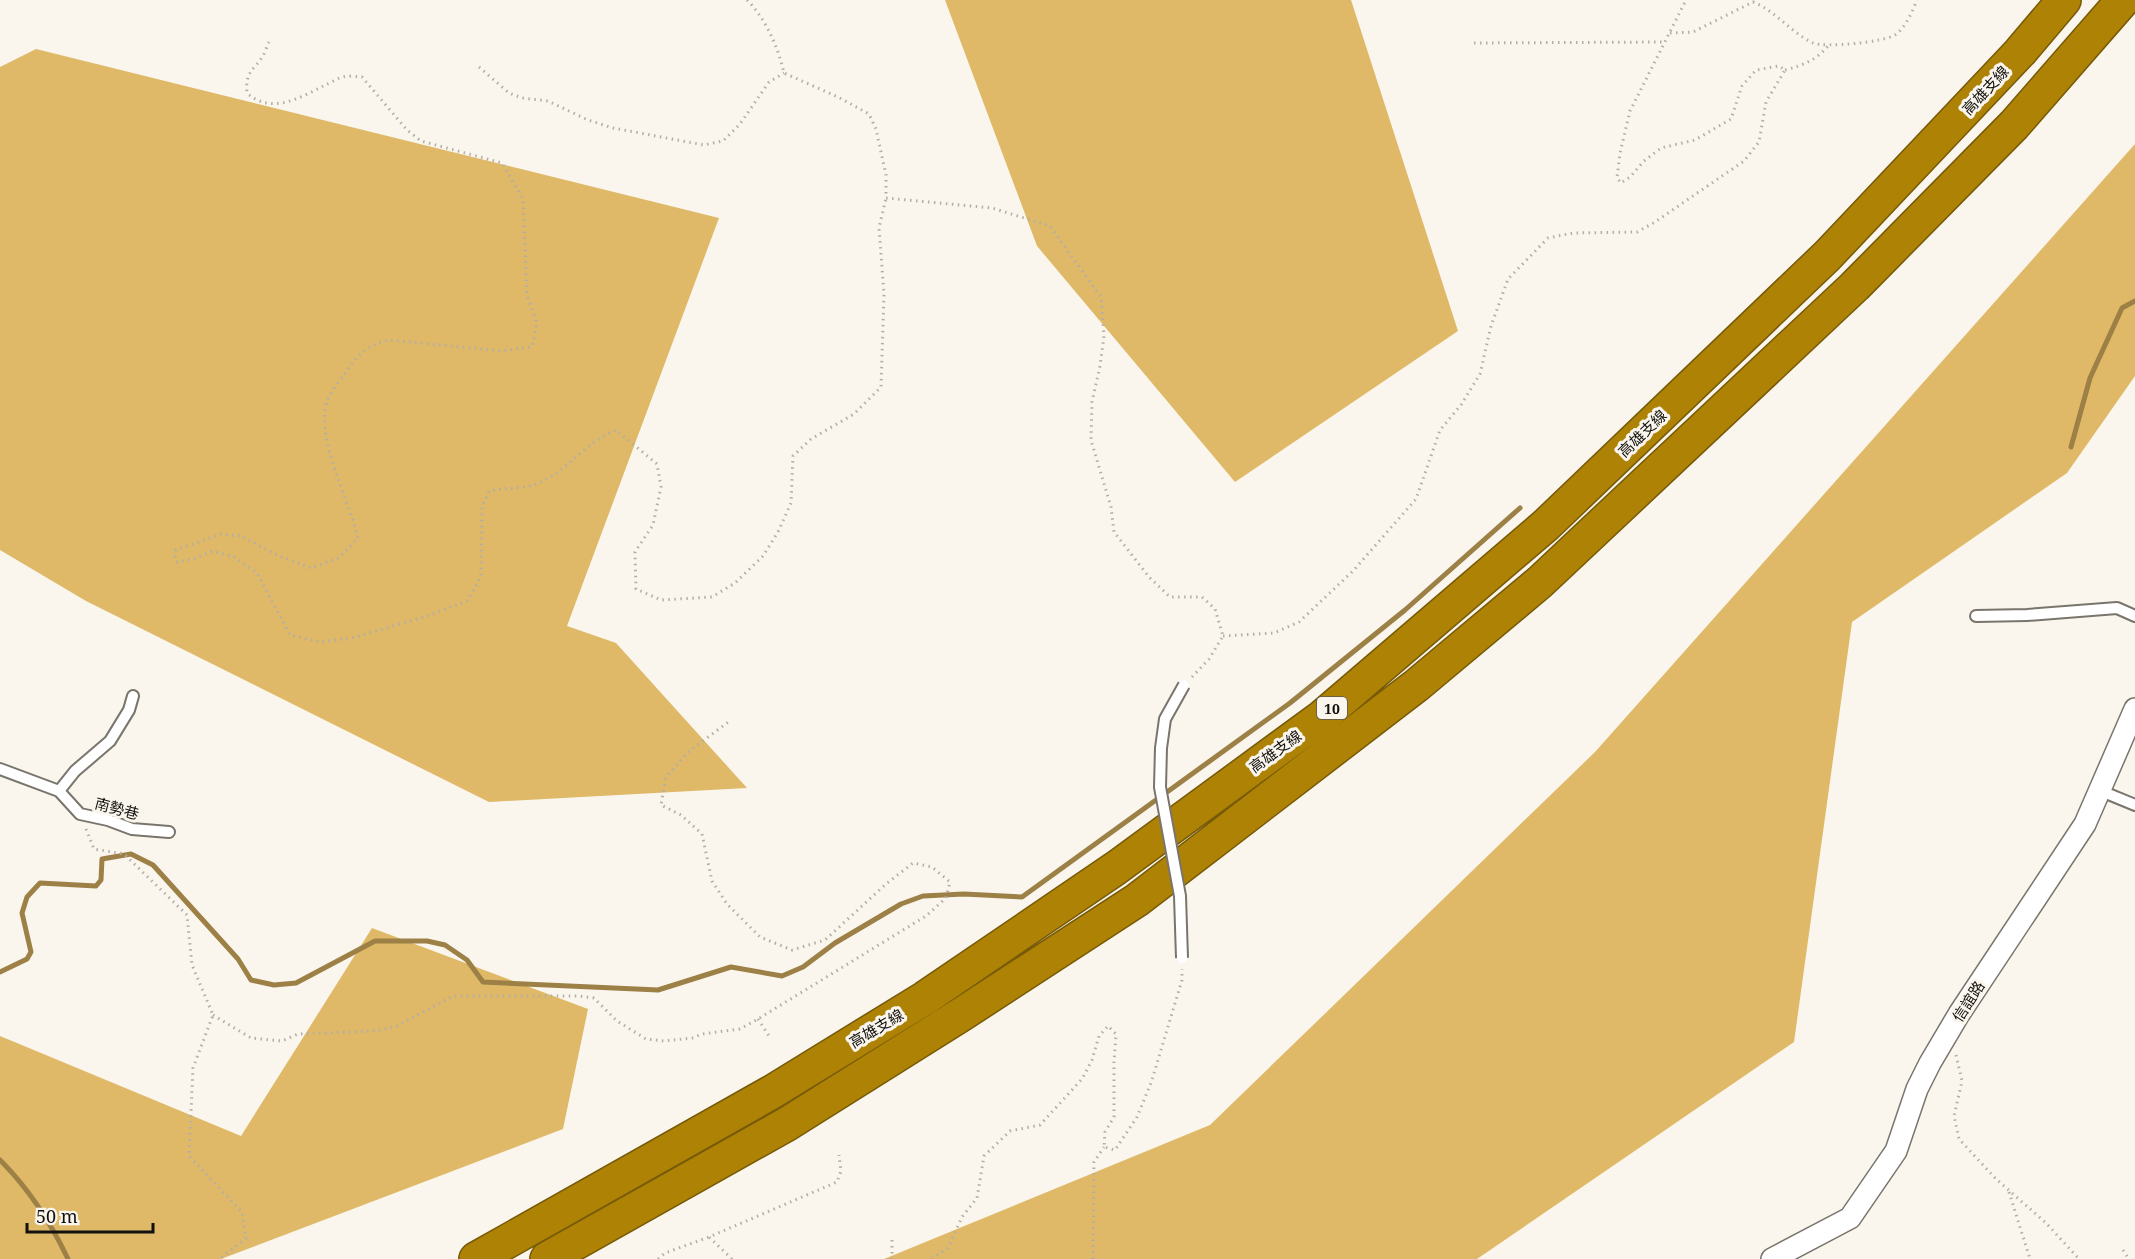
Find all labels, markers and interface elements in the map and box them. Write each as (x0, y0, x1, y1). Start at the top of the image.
street label: 高雄支線 (1957, 61, 2013, 119)
street label: 高雄支線 (1613, 405, 1671, 461)
road number: 10 (1317, 697, 1347, 719)
street label: 高雄支線 (1245, 725, 1305, 777)
street label: 南勢巷 (93, 793, 141, 823)
street label: 信誼路 (1947, 977, 1989, 1025)
street label: 高雄支線 (845, 1004, 907, 1052)
scale bar (27, 1196, 153, 1234)
text: 50 m (36, 1204, 78, 1228)

